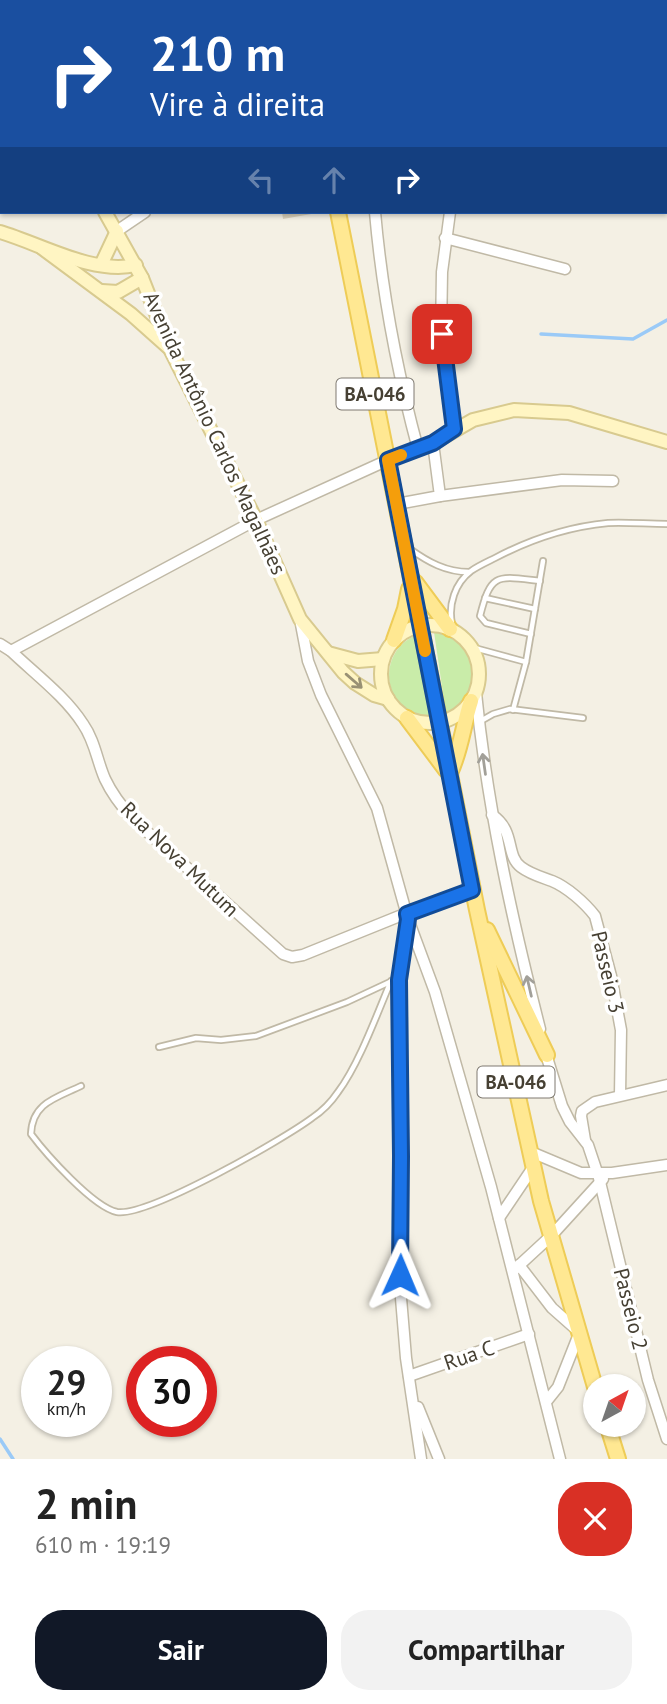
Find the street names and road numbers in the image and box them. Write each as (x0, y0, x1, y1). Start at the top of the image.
street label: Avenida Antônio Carlos Magalhães (137, 287, 293, 579)
road number: BA-046 (336, 378, 414, 410)
street label: Rua Nova Mutum (115, 796, 245, 922)
street label: Passeio 3 (585, 928, 631, 1016)
road number: BA-046 (477, 1066, 554, 1098)
street label: Passeio 2 (608, 1265, 654, 1353)
street label: Rua C (440, 1334, 498, 1376)

